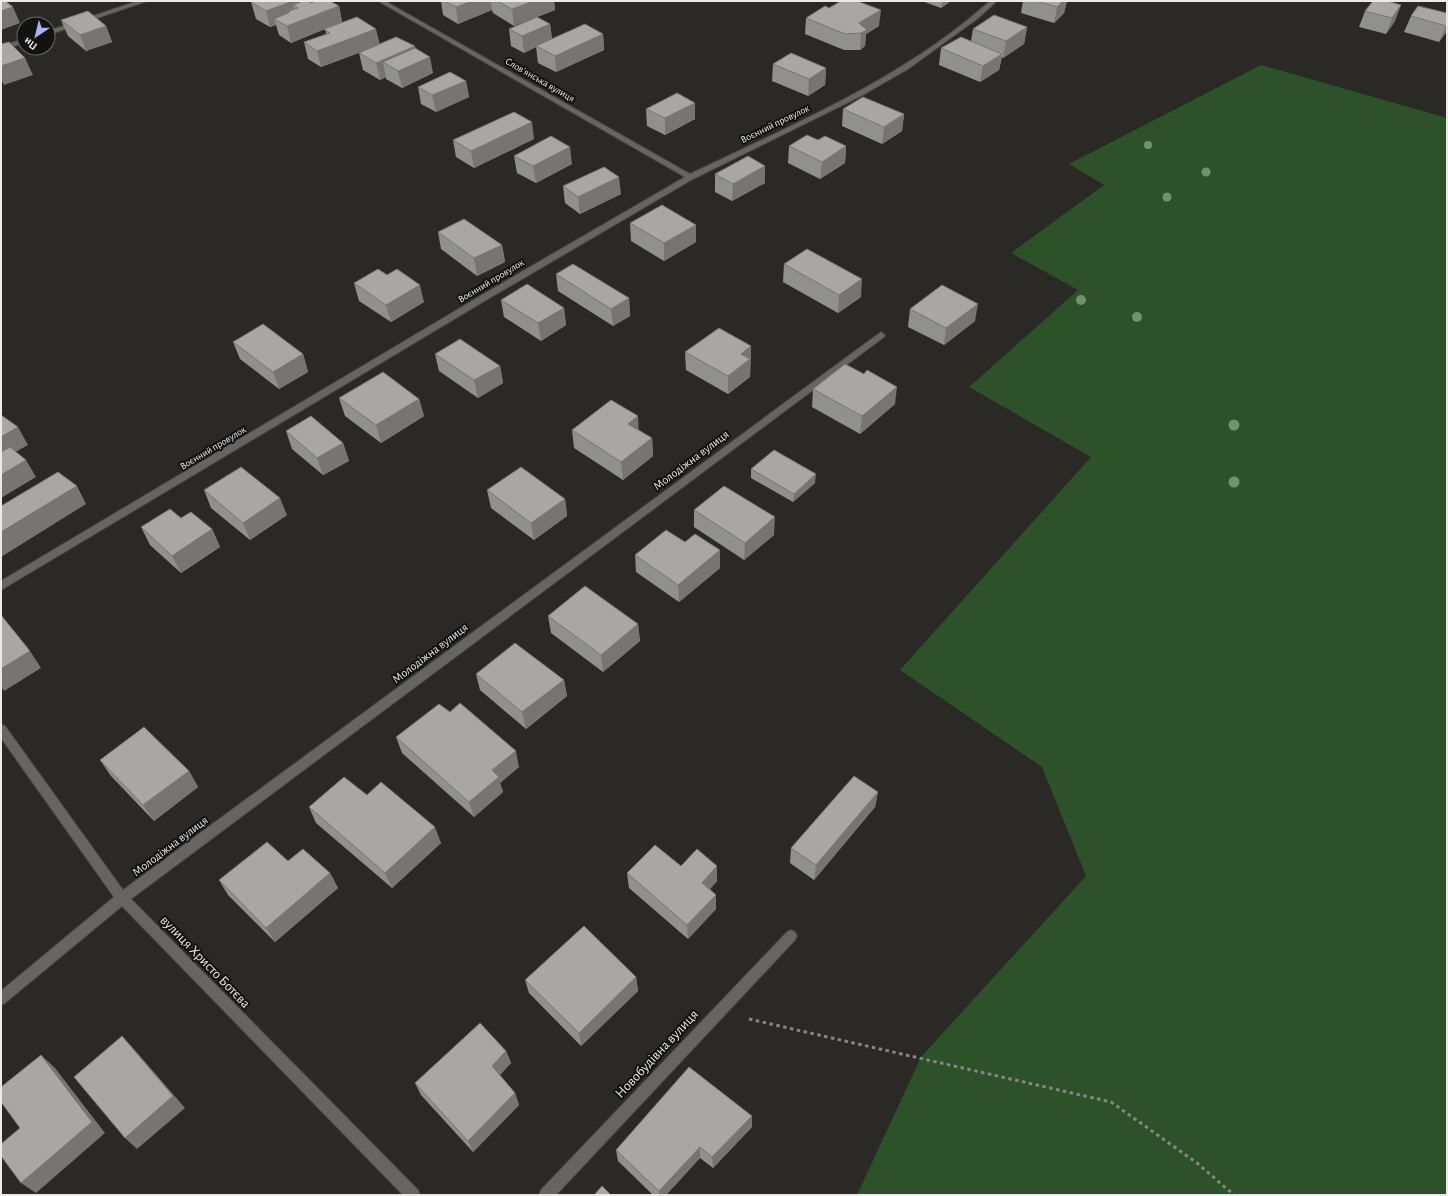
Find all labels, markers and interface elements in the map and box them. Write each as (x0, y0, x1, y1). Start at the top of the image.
north arrow (16, 16, 56, 56)
text: Пн (22, 35, 39, 52)
street label: Словʼянська вулиця (504, 56, 576, 104)
street label: Воєнний провулок (739, 103, 811, 145)
street label: Воєнний провулок (456, 257, 526, 305)
street label: Воєнний провулок (178, 424, 248, 472)
street label: Молодіжна вулиця (651, 428, 732, 493)
street label: Молодіжна вулиця (390, 621, 471, 686)
street label: Молодіжна вулиця (130, 814, 211, 879)
street label: вулиця Христо Ботєва (157, 913, 253, 1011)
street label: Новобудівна вулиця (613, 1007, 701, 1101)

